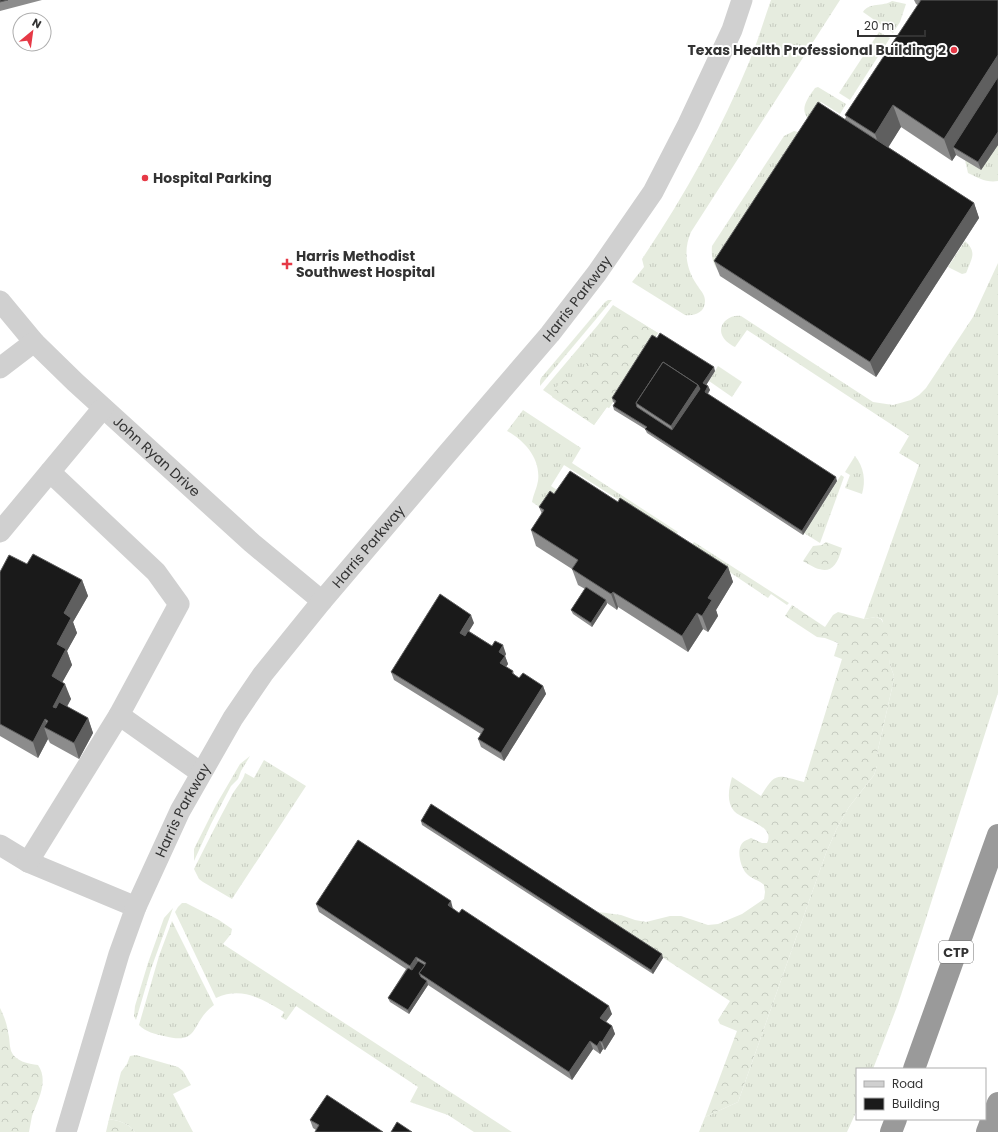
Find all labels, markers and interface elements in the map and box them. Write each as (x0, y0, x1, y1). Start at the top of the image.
north arrow (12, 12, 52, 52)
scale bar (858, 12, 925, 38)
text: N (29, 14, 44, 32)
text: 20 m (864, 17, 894, 34)
place label: Texas Health Professional Building 2 (688, 40, 946, 60)
marker: Texas Health Professional Building 2 (949, 45, 959, 55)
place label: Hospital Parking (153, 168, 272, 188)
marker: Hospital Parking (140, 173, 150, 183)
place label: Harris Methodist Southwest Hospital (296, 246, 435, 282)
street label: Harris Parkway (538, 252, 616, 346)
marker: Harris Methodist Southwest Hospital (281, 258, 293, 270)
street label: John Ryan Drive (109, 411, 205, 502)
street label: Harris Parkway (327, 501, 409, 592)
street label: Harris Parkway (150, 760, 215, 860)
road number: CTP (939, 941, 973, 963)
legend (856, 1068, 986, 1120)
text: Road (892, 1075, 923, 1092)
text: Building (892, 1095, 940, 1112)

